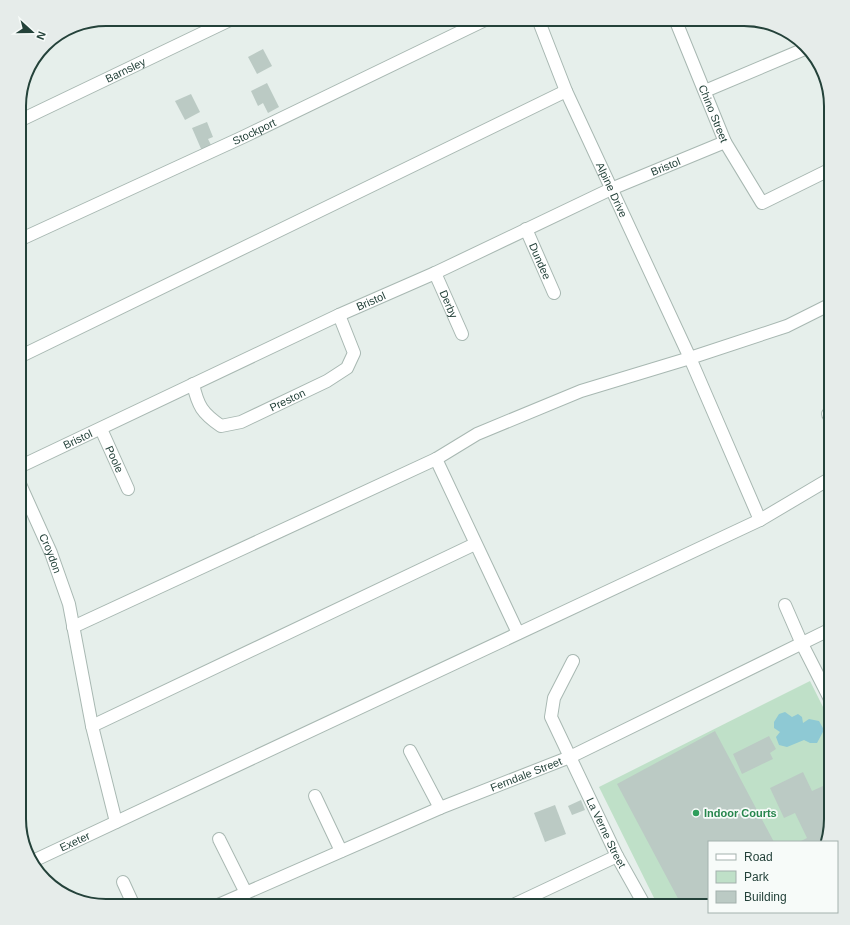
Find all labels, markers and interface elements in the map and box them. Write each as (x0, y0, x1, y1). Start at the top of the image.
north arrow (12, 12, 52, 52)
text: N (34, 30, 48, 41)
street label: Barnsley (104, 55, 148, 85)
street label: Chino Street (696, 83, 730, 144)
street label: Stockport (231, 116, 278, 147)
street label: Bristol (649, 155, 682, 178)
street label: Alpine Drive (594, 160, 630, 219)
street label: Dundee (527, 241, 553, 281)
street label: Derby (437, 288, 460, 320)
street label: Bristol (354, 289, 387, 313)
street label: Preston (268, 386, 307, 413)
street label: Bristol (61, 427, 94, 451)
street label: Poole (103, 444, 126, 474)
street label: Croydon (37, 532, 64, 575)
street label: Ferndale Street (489, 755, 564, 794)
street label: La Verne Street (584, 796, 628, 870)
place label: Indoor Courts (704, 807, 777, 819)
marker: Indoor Courts (691, 808, 701, 818)
street label: Exeter (58, 829, 92, 854)
legend (708, 841, 838, 913)
text: Road (744, 850, 773, 864)
text: Park (744, 870, 770, 884)
text: Building (744, 890, 787, 904)

